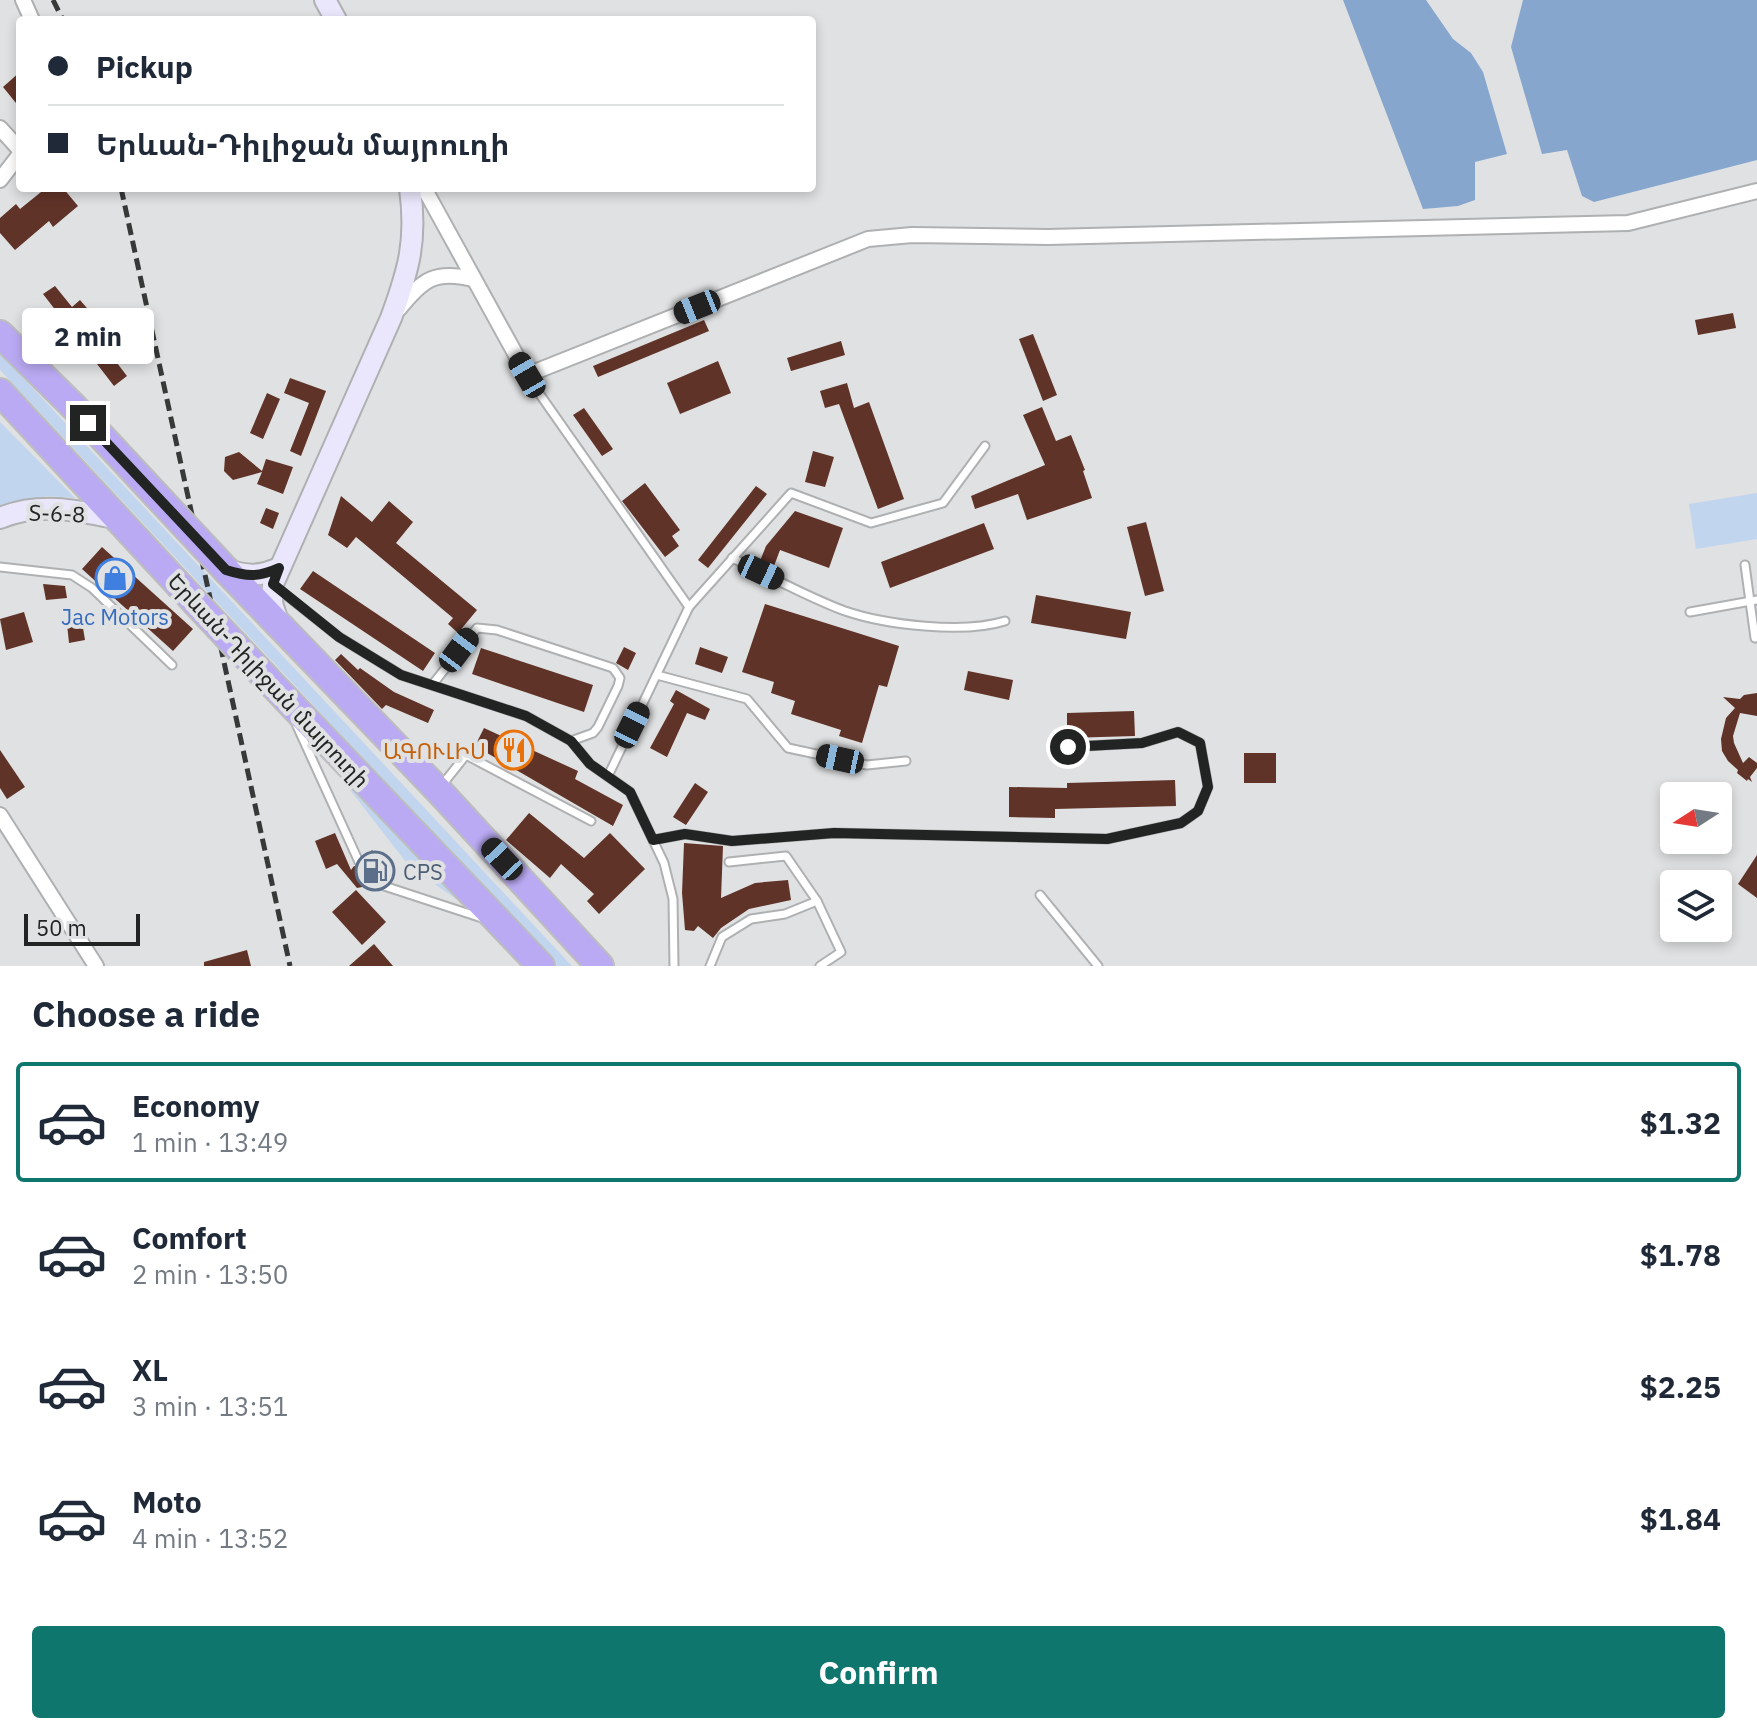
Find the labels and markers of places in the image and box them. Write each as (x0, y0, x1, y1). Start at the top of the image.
shop icon: Jac Motors (94, 557, 136, 599)
place label: Jac Motors (61, 602, 169, 631)
restaurant icon: ԱԳՈՒԼԻՍ (493, 729, 535, 771)
place label: ԱԳՈՒԼԻՍ (383, 736, 486, 765)
fuel station icon: CPS (354, 850, 396, 892)
place label: CPS (403, 857, 443, 886)

